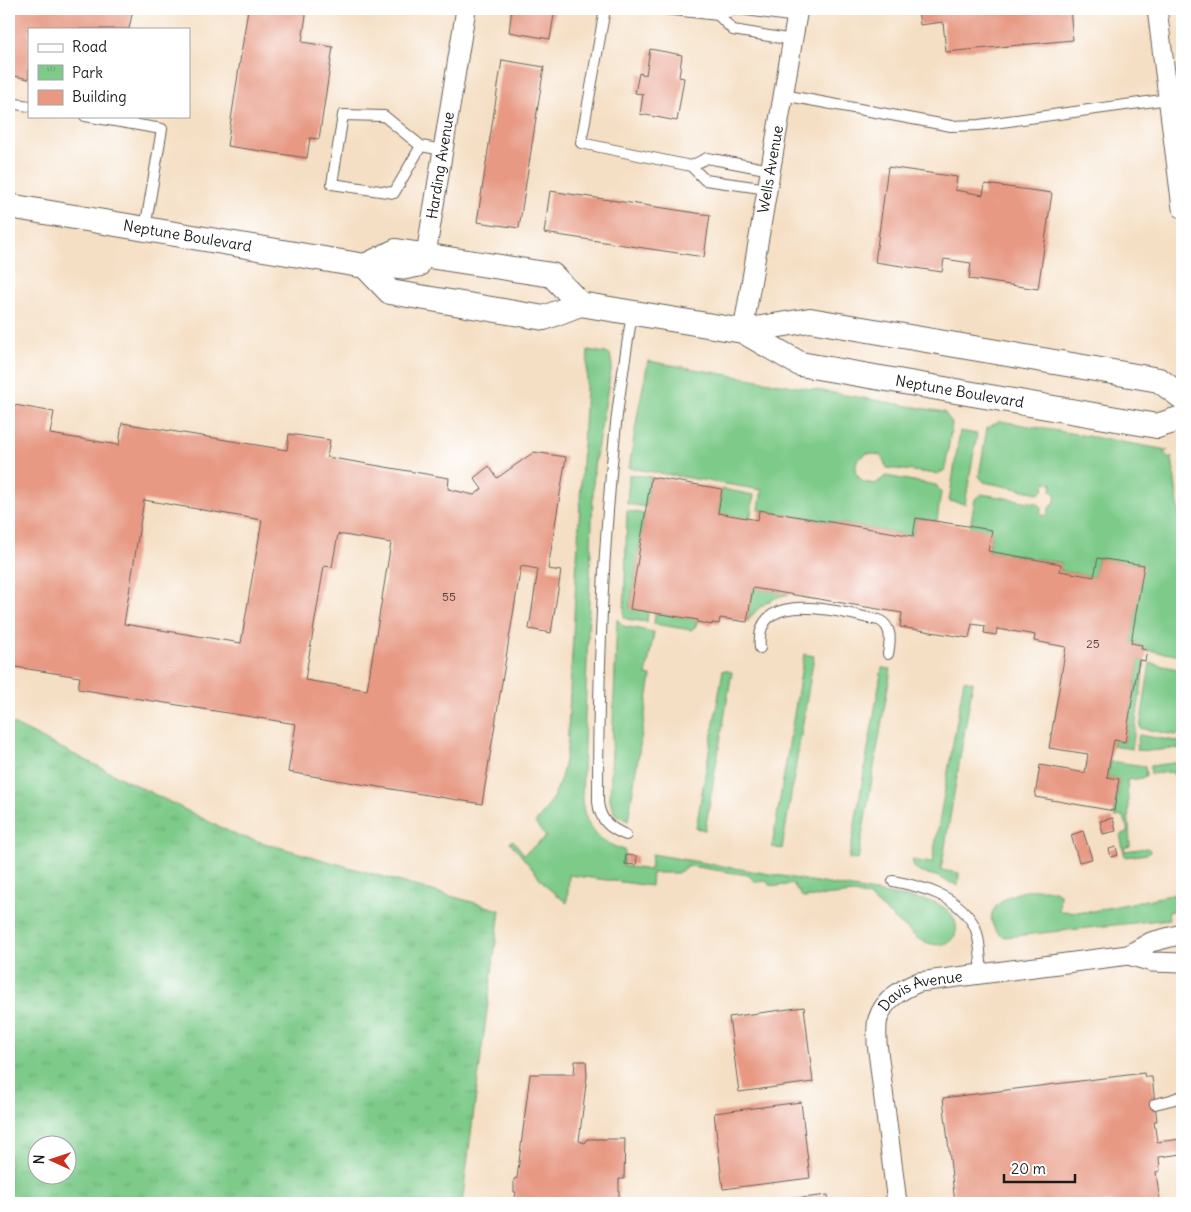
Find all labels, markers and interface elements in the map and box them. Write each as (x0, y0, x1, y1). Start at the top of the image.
legend (28, 28, 190, 118)
text: Road (72, 37, 107, 56)
text: Park (72, 63, 103, 82)
text: Building (72, 87, 127, 106)
street label: Harding Avenue (422, 110, 458, 220)
street label: Wells Avenue (753, 124, 787, 215)
street label: Neptune Boulevard (122, 215, 253, 256)
street label: Neptune Boulevard (894, 371, 1026, 412)
house number: 55 (442, 589, 456, 604)
house number: 25 (1086, 636, 1100, 651)
street label: Davis Avenue (874, 966, 964, 1015)
north arrow (28, 1134, 78, 1184)
scale bar (1004, 1152, 1075, 1184)
text: N (30, 1154, 48, 1165)
text: 20 m (1011, 1159, 1046, 1178)

